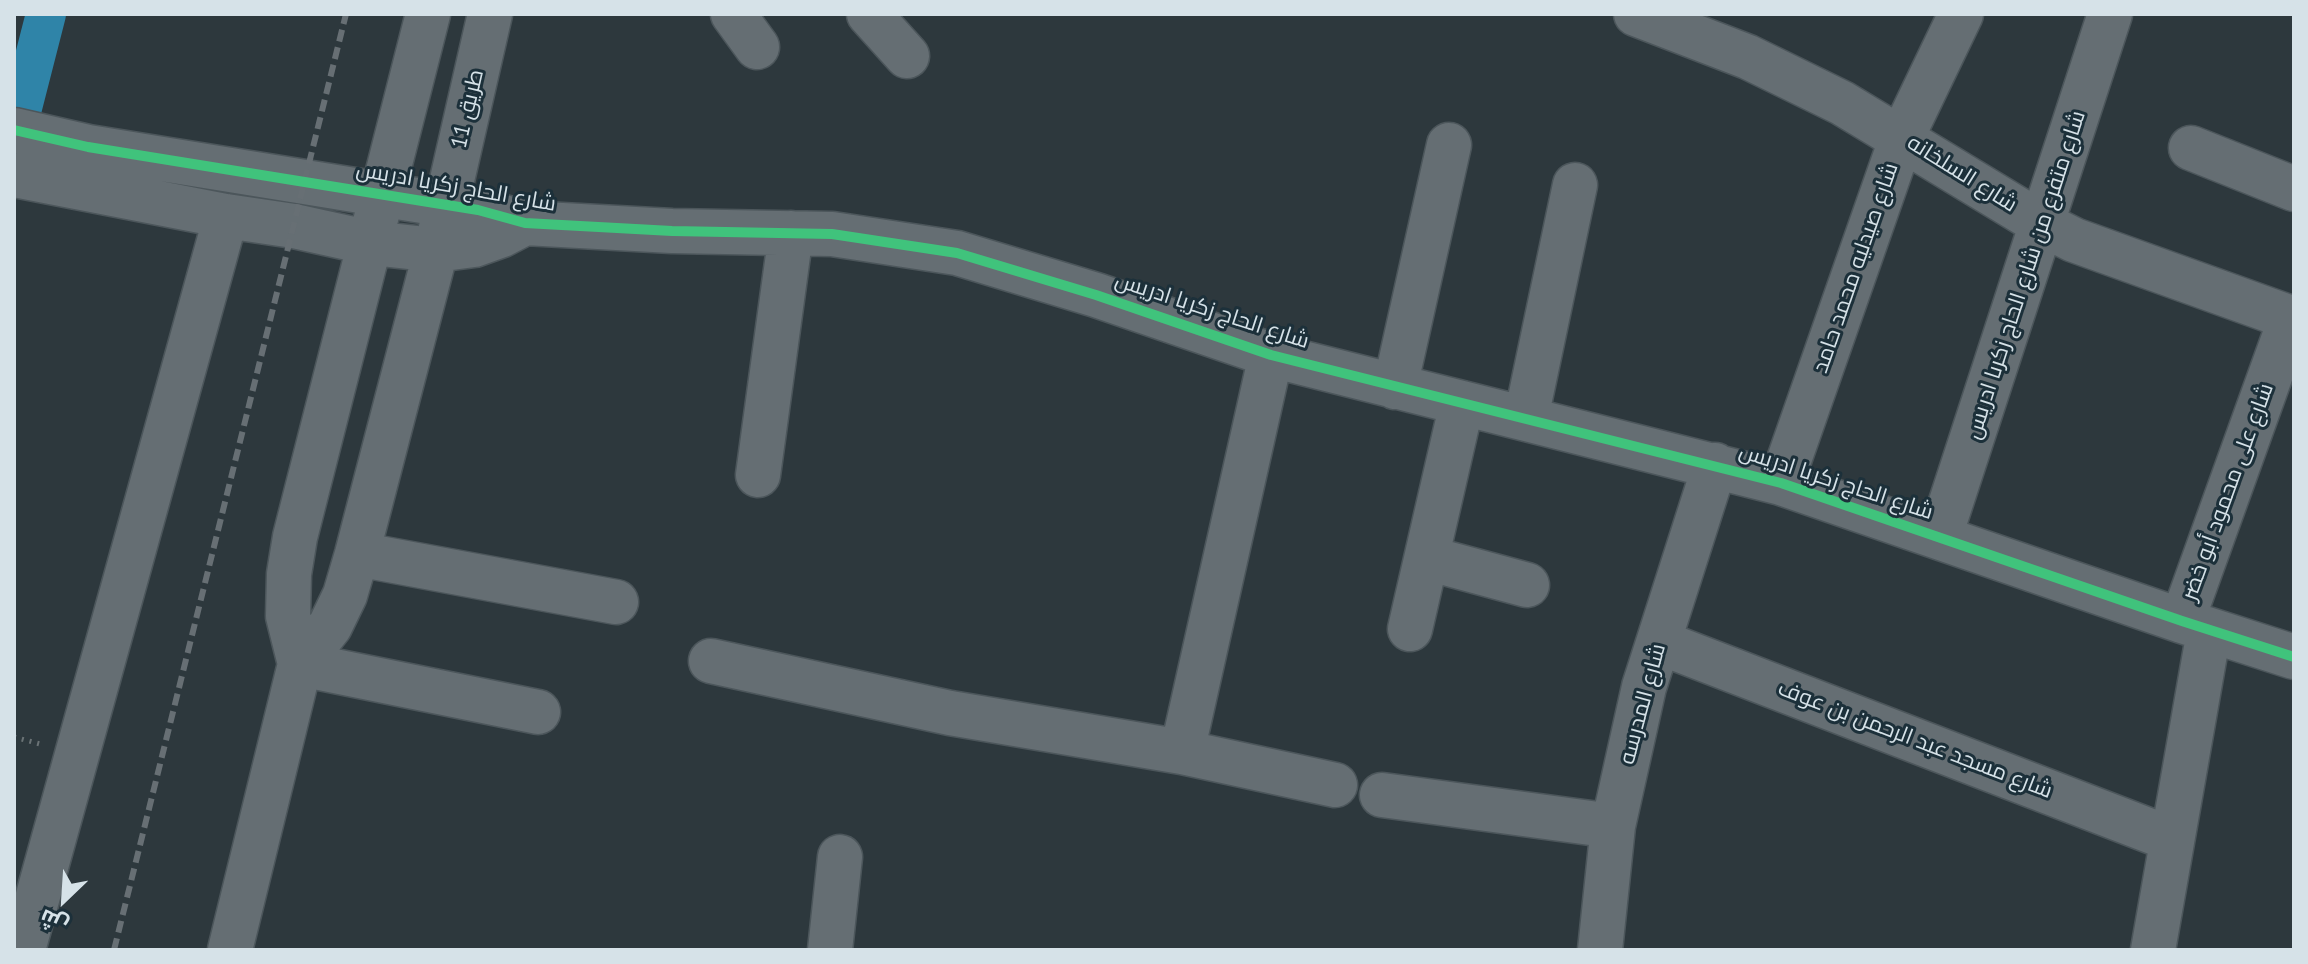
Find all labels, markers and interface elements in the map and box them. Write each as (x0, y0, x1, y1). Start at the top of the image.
street label: طريق 11 (446, 67, 490, 151)
street label: شارع متفرع من شارع الحاج زكرىا ادريس (1960, 107, 2092, 443)
street label: شارع السلخانه (1902, 130, 2022, 218)
street label: شارع الحاج زكريا ادريس (354, 156, 558, 218)
street label: شارع صيدليه محمد حامد (1808, 160, 1904, 376)
street label: شارع الحاج زكريا ادريس (1112, 267, 1312, 355)
street label: شارع على محمود أبو خضر (2176, 380, 2280, 604)
street label: شارع الحاج زكريا ادريس (1736, 438, 1936, 526)
street label: شارع المدرسه (1614, 641, 1672, 767)
street label: شارع مسجد عبد الرحمن بن عوف (1774, 675, 2056, 805)
north arrow (24, 860, 104, 940)
text: ش (35, 903, 73, 940)

